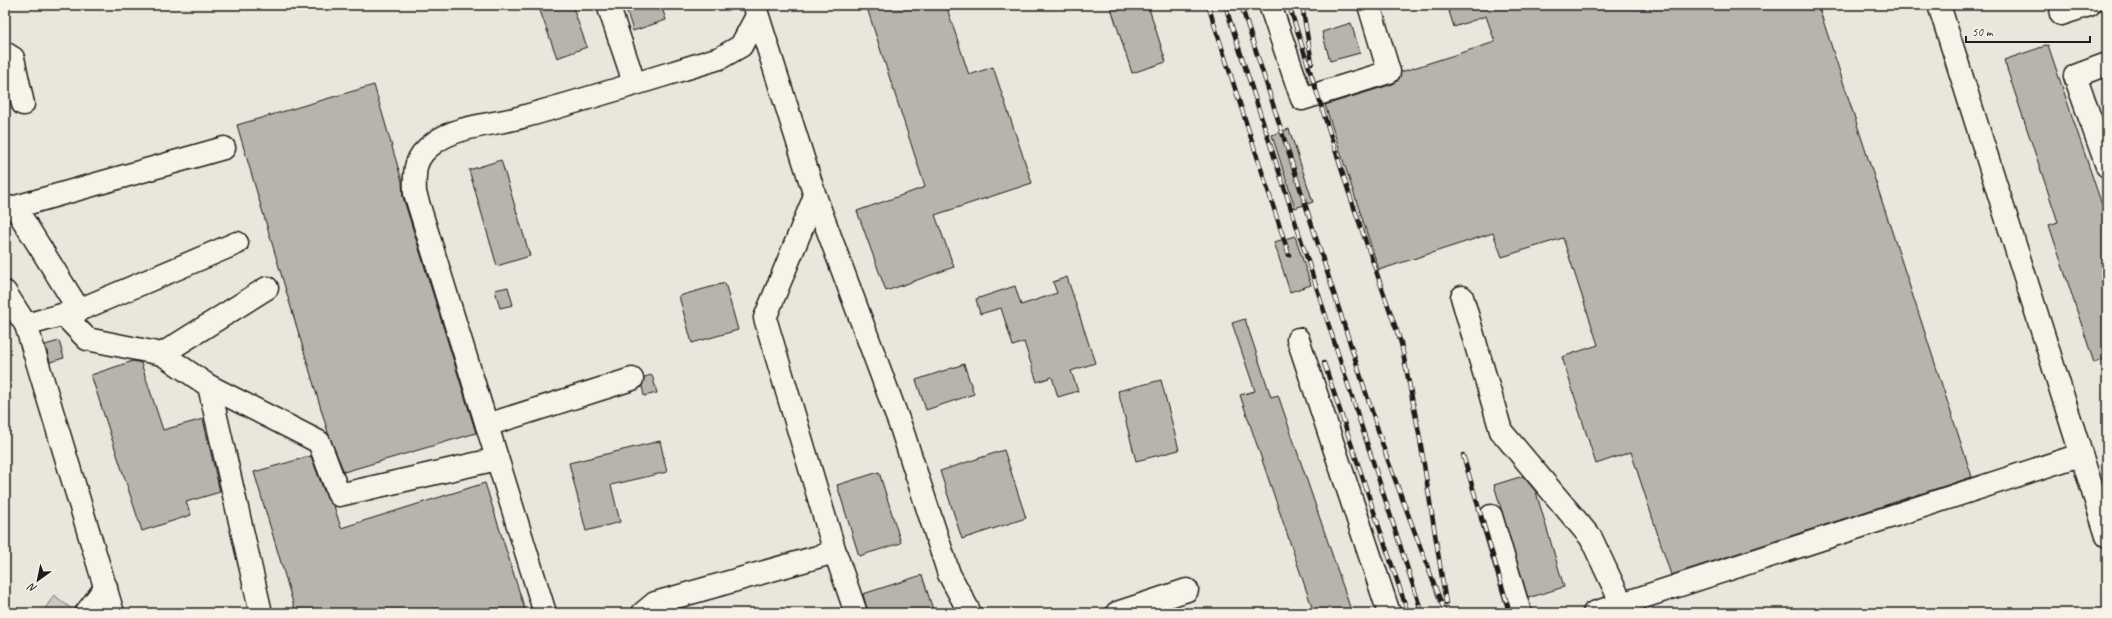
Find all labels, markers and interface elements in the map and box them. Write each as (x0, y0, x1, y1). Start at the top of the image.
scale bar (1966, 18, 2090, 44)
text: 50 m (1972, 24, 1994, 40)
north arrow (18, 560, 58, 600)
text: N (24, 579, 39, 596)

